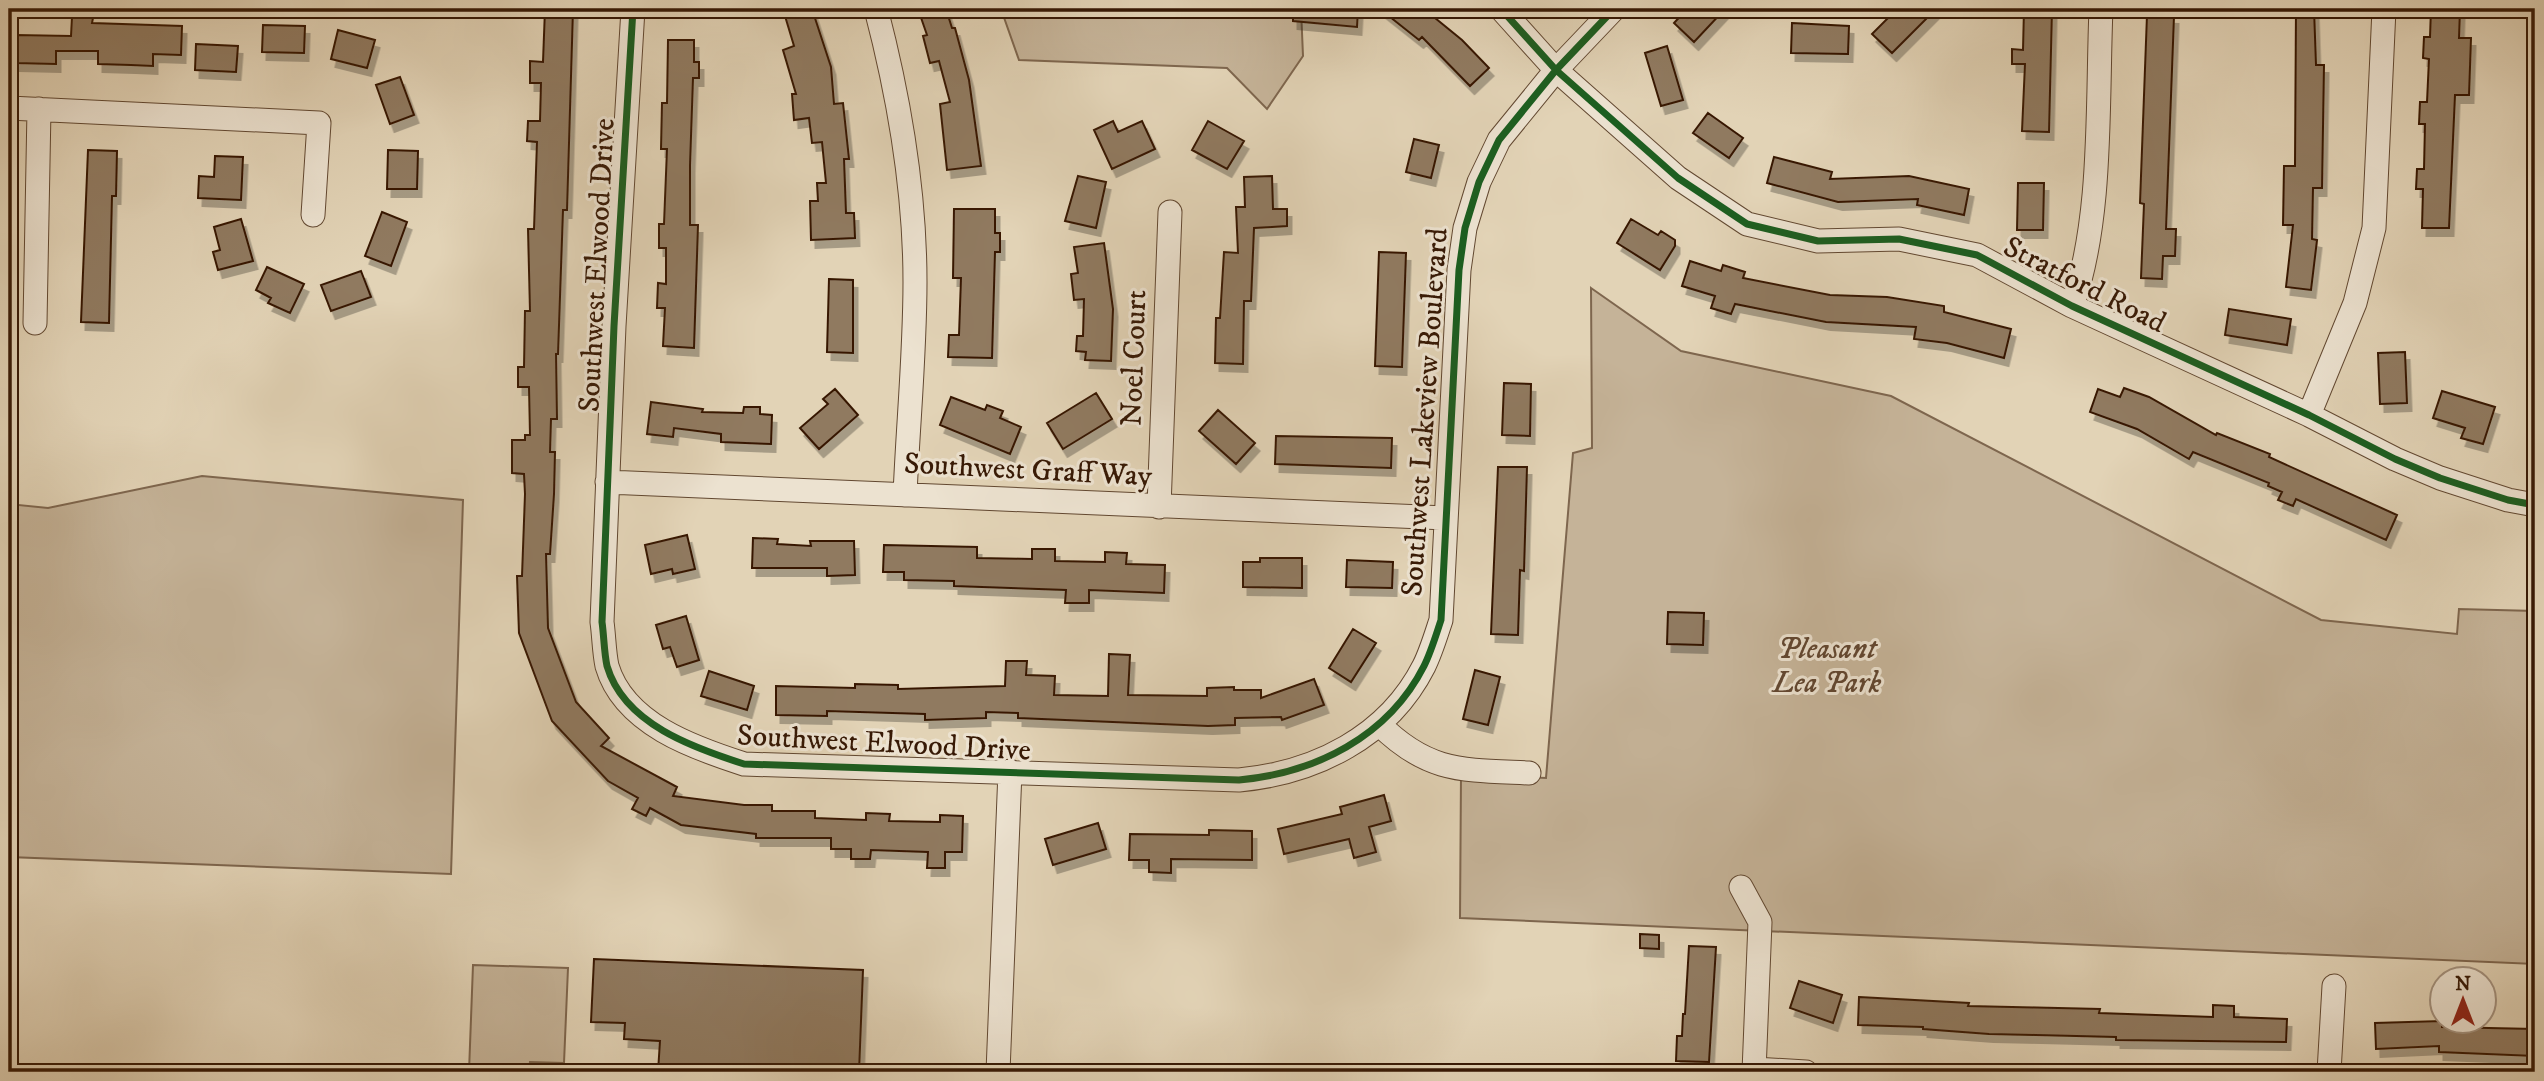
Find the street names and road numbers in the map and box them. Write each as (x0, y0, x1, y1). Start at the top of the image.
street label: Southwest Elwood Drive (571, 117, 624, 413)
street label: Southwest Lakeview Boulevard (1394, 227, 1457, 598)
street label: Stratford Road (1997, 229, 2172, 342)
street label: Noel Court (1114, 289, 1155, 427)
street label: Southwest Graff Way (903, 446, 1154, 496)
street label: Southwest Elwood Drive (736, 717, 1032, 770)

